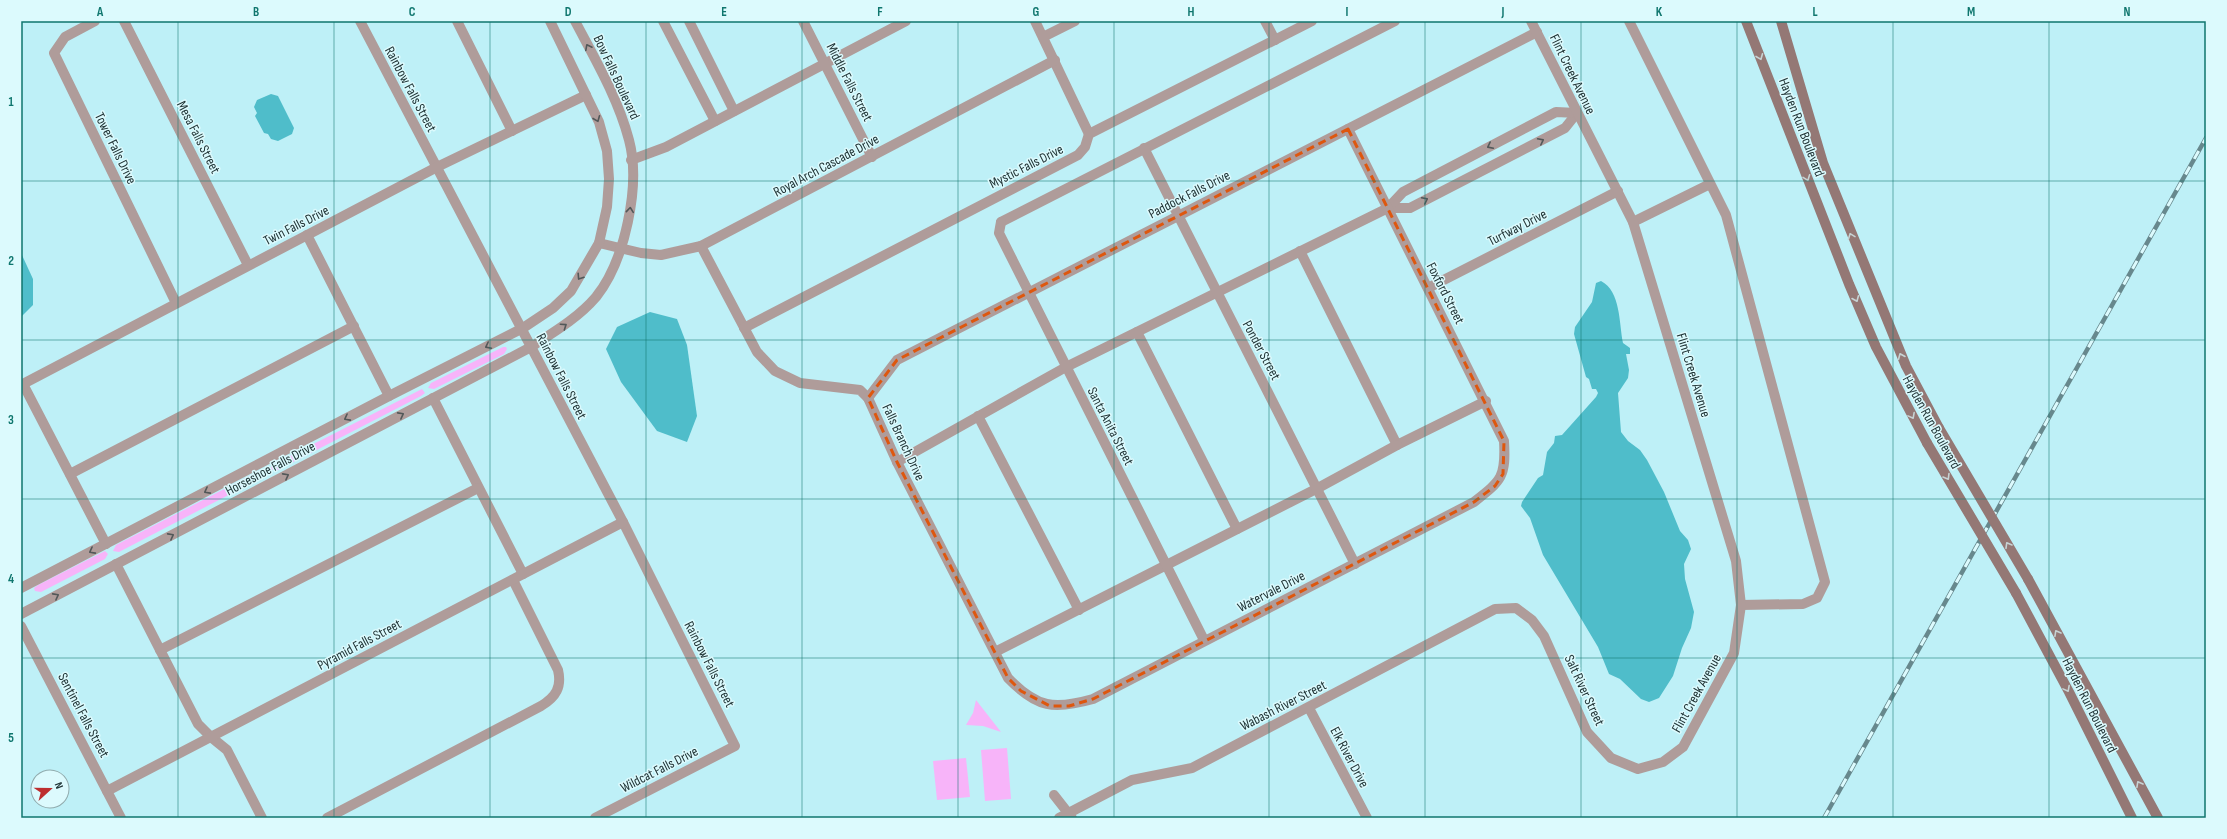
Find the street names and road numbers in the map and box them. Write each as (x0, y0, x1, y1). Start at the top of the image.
street label: Flint Creek Avenue (1546, 31, 1599, 117)
street label: Bow Falls Boulevard (590, 32, 644, 122)
street label: Middle Falls Street (823, 40, 877, 124)
street label: Rainbow Falls Street (381, 44, 440, 135)
street label: Hayden Run Boulevard (1775, 75, 1828, 179)
street label: Mesa Falls Street (173, 98, 224, 176)
street label: Tower Falls Drive (91, 110, 140, 187)
street label: Royal Arch Cascade Drive (771, 130, 882, 200)
street label: Mystic Falls Drive (986, 141, 1066, 192)
street label: Paddock Falls Drive (1146, 167, 1233, 222)
street label: Twin Falls Drive (261, 202, 332, 249)
street label: Turfway Drive (1485, 205, 1550, 250)
street label: Foxford Street (1423, 260, 1468, 327)
street label: Ponder Street (1239, 318, 1284, 383)
street label: Rainbow Falls Street (533, 330, 591, 422)
street label: Flint Creek Avenue (1673, 331, 1714, 419)
street label: Hayden Run Boulevard (1899, 373, 1964, 472)
street label: Santa Anita Street (1084, 384, 1138, 468)
street label: Falls Branch Drive (878, 401, 929, 483)
street label: Horseshoe Falls Drive (222, 438, 318, 499)
street label: Watervale Drive (1235, 567, 1308, 616)
street label: Pyramid Falls Street (314, 615, 404, 674)
street label: Rainbow Falls Street (681, 618, 739, 710)
street label: Flint Creek Avenue (1668, 651, 1725, 735)
street label: Salt River Street (1561, 652, 1608, 728)
street label: Hayden Run Boulevard (2058, 655, 2121, 756)
street label: Sentinel Falls Street (54, 670, 113, 760)
street label: Wabash River Street (1237, 676, 1329, 734)
street label: Elk River Drive (1326, 724, 1373, 791)
street label: Wildcat Falls Drive (618, 743, 701, 796)

